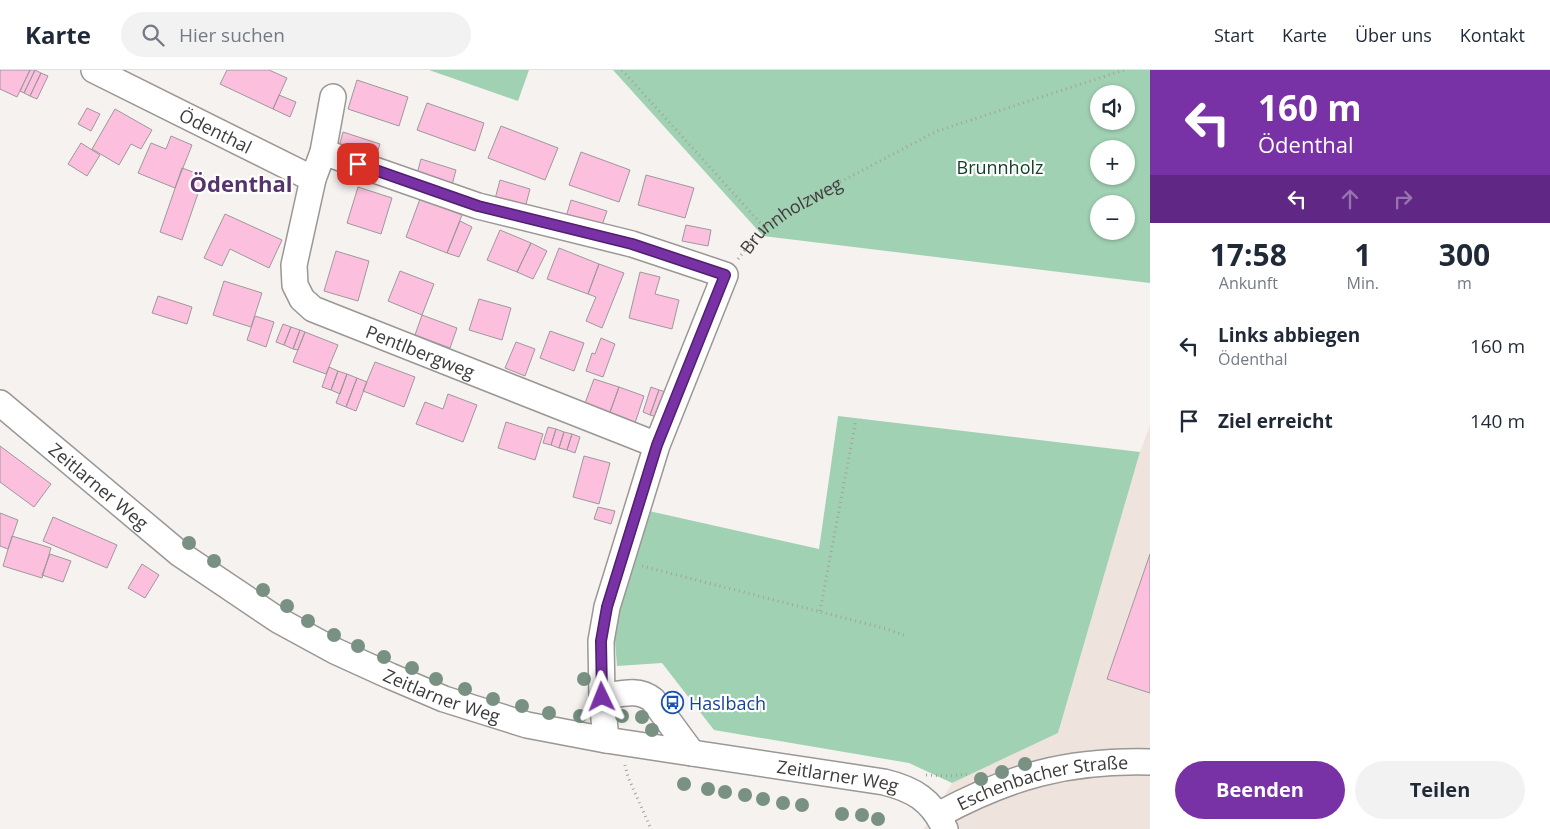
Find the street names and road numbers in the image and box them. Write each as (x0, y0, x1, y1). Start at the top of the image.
street label: Ödenthal (175, 102, 256, 159)
street label: Brunnholzweg (734, 171, 846, 259)
street label: Pentlbergweg (362, 319, 478, 384)
street label: Zeitlarner Weg (44, 437, 154, 535)
street label: Zeitlarner Weg (380, 663, 504, 728)
street label: Eschenbacher Straße (953, 750, 1128, 815)
street label: Zeitlarner Weg (775, 754, 902, 798)

